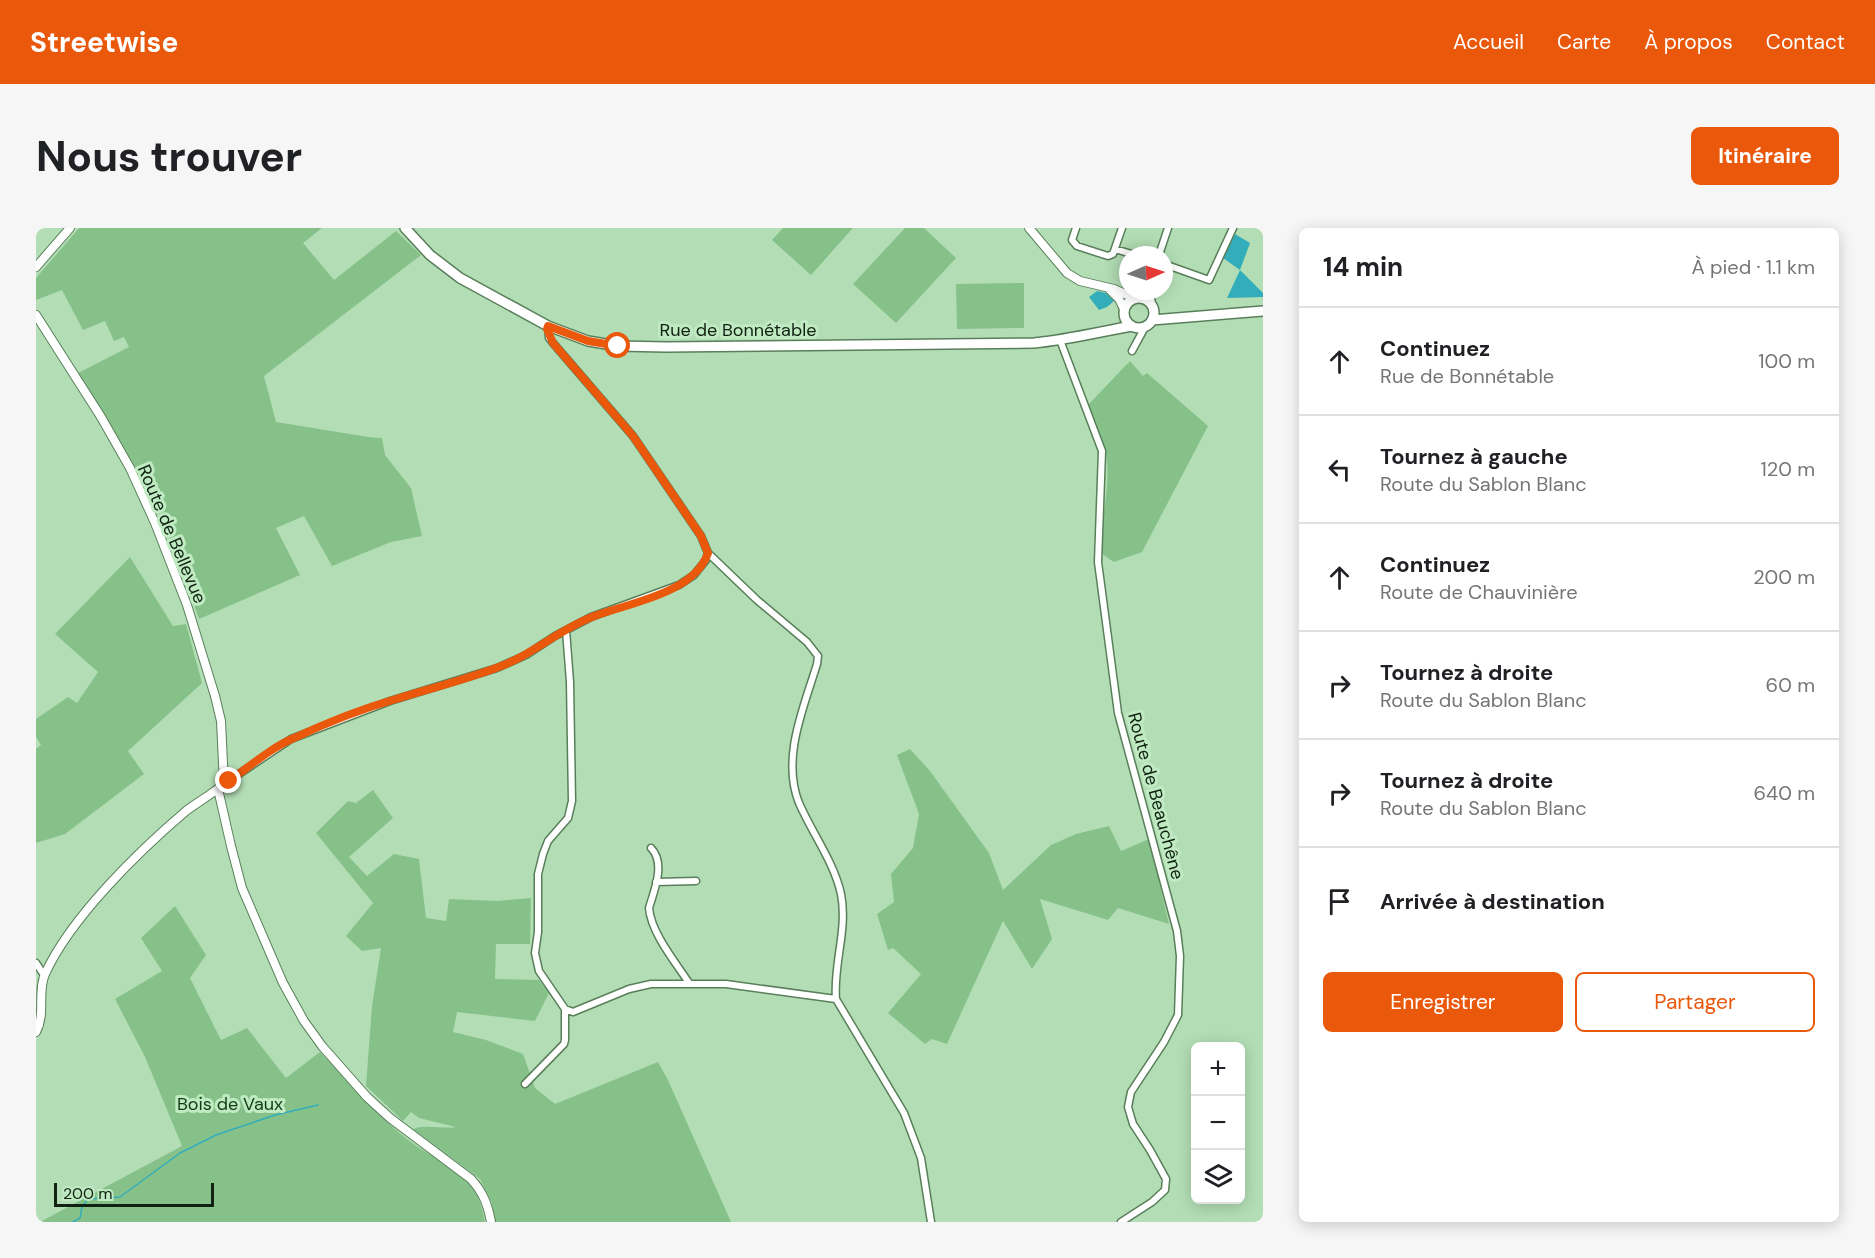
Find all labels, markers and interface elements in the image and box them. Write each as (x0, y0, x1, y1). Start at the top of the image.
text: Streetwise (30, 24, 178, 61)
text: Accueil (1453, 28, 1524, 56)
text: Carte (1557, 28, 1611, 56)
text: À propos (1644, 28, 1733, 56)
text: Contact (1766, 28, 1845, 56)
button: Itinéraire (1691, 127, 1839, 185)
text: Nous trouver (36, 129, 302, 184)
north arrow (1119, 246, 1173, 300)
text: 14 min (1323, 250, 1403, 284)
text: À pied · 1.1 km (1691, 254, 1815, 280)
street label: Rue de Bonnétable (660, 318, 816, 342)
route start (604, 332, 630, 358)
text: Continuez (1380, 334, 1490, 363)
icon: ahead (1323, 345, 1356, 378)
text: 100 m (1758, 348, 1815, 374)
text: Rue de Bonnétable (1380, 363, 1554, 389)
text: Tournez à gauche (1380, 442, 1568, 471)
icon: left (1323, 453, 1356, 486)
text: 120 m (1761, 456, 1815, 482)
street label: Route de Bellevue (132, 461, 212, 607)
text: Route du Sablon Blanc (1380, 471, 1587, 497)
text: Continuez (1380, 550, 1490, 579)
icon: ahead (1323, 561, 1356, 594)
text: 200 m (1753, 564, 1815, 590)
text: Route de Chauvinière (1380, 579, 1578, 605)
text: Tournez à droite (1380, 658, 1553, 687)
icon: right (1323, 669, 1356, 702)
text: 60 m (1766, 672, 1815, 698)
text: Route du Sablon Blanc (1380, 687, 1587, 713)
street label: Route de Beauchêne (1122, 710, 1190, 882)
text: Tournez à droite (1380, 766, 1553, 795)
route end (215, 767, 241, 793)
icon: right (1323, 777, 1356, 810)
text: 640 m (1753, 780, 1815, 806)
text: Route du Sablon Blanc (1380, 795, 1587, 821)
icon: arrive (1323, 885, 1356, 918)
text: Arrivée à destination (1380, 887, 1605, 916)
button: Enregistrer (1323, 972, 1563, 1032)
button: Partager (1575, 972, 1815, 1032)
map controls (1191, 1042, 1245, 1204)
button: + (1191, 1042, 1245, 1096)
park label: Bois de Vaux (177, 1092, 283, 1116)
button: − (1191, 1096, 1245, 1150)
button: layers (1191, 1150, 1245, 1204)
scale bar (54, 1180, 214, 1208)
text: 200 m (63, 1183, 112, 1204)

